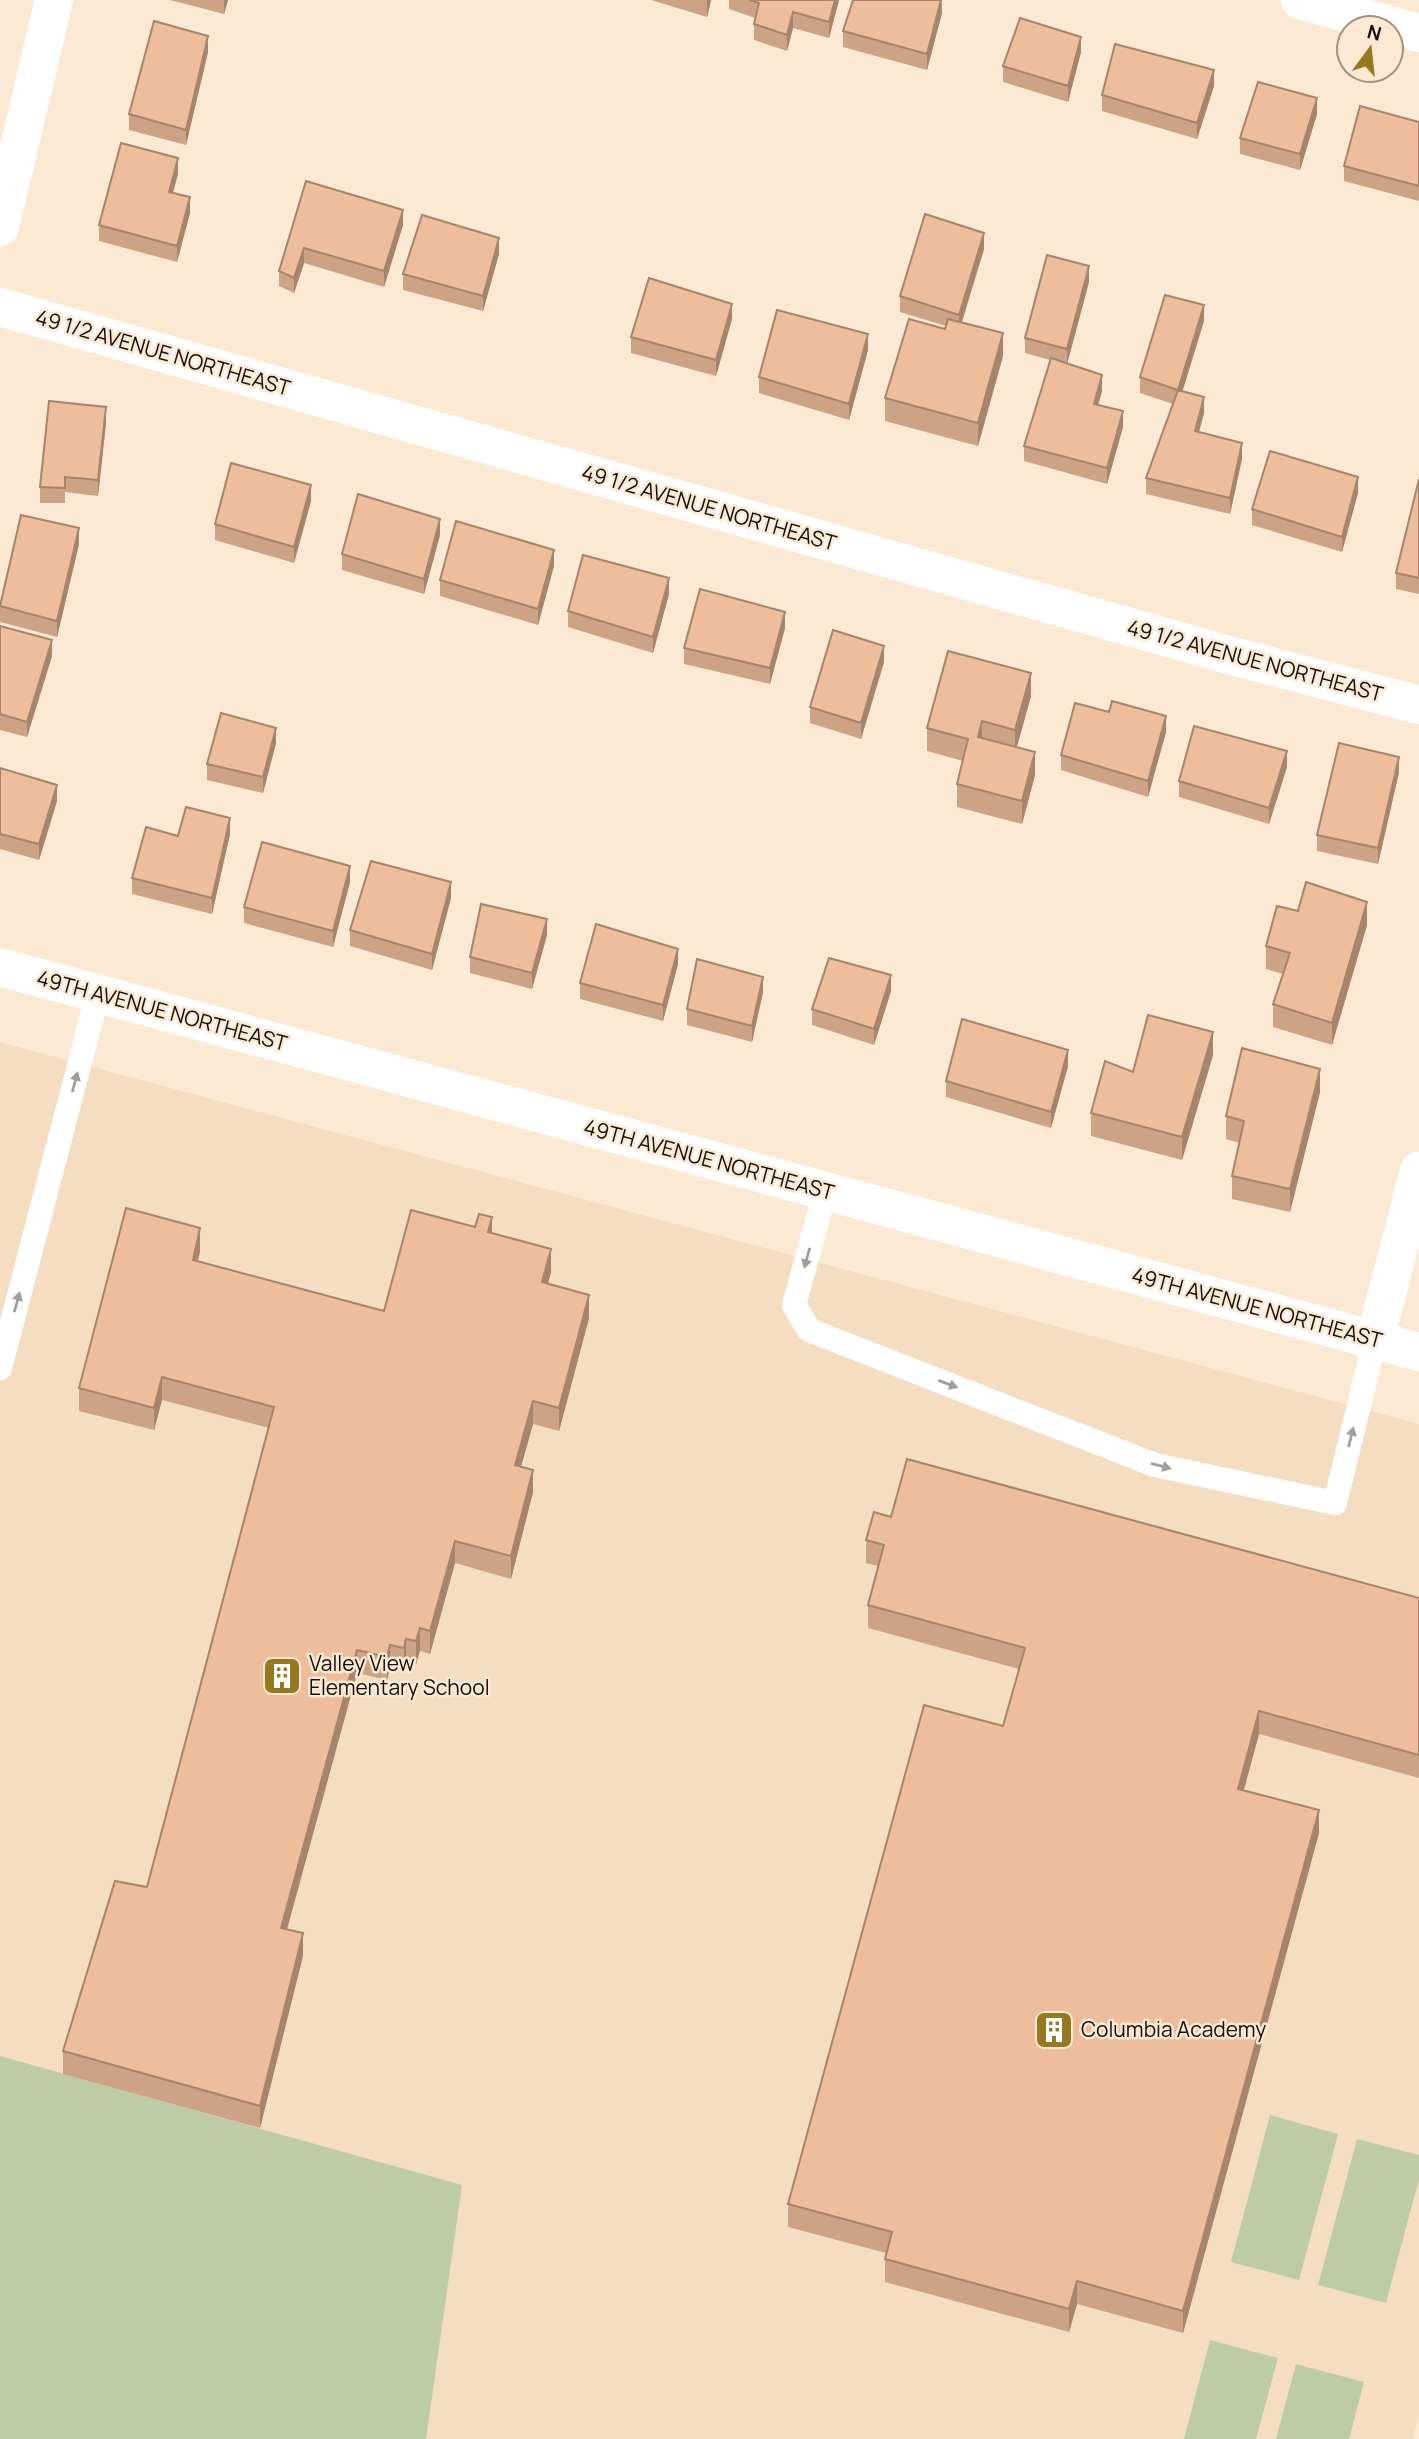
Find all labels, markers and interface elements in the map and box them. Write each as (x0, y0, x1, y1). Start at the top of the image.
north arrow (1335, 14, 1405, 84)
text: N (1364, 18, 1384, 47)
street label: 49 1/2 AVENUE NORTHEAST (33, 302, 294, 402)
street label: 49 1/2 AVENUE NORTHEAST (579, 457, 840, 557)
street label: 49 1/2 AVENUE NORTHEAST (1124, 612, 1387, 708)
street label: 49TH AVENUE NORTHEAST (34, 963, 291, 1057)
one-way arrow (70, 1071, 81, 1093)
street label: 49TH AVENUE NORTHEAST (581, 1112, 838, 1206)
one-way arrow (802, 1248, 812, 1269)
street label: 49TH AVENUE NORTHEAST (1129, 1260, 1386, 1354)
one-way arrow (12, 1291, 23, 1313)
one-way arrow (938, 1379, 959, 1390)
one-way arrow (1346, 1426, 1357, 1448)
one-way arrow (1150, 1461, 1172, 1472)
place label: Valley View Elementary School (309, 1649, 490, 1701)
building icon: Valley View Elementary School (261, 1655, 303, 1697)
building icon: Columbia Academy (1033, 2009, 1075, 2051)
place label: Columbia Academy (1081, 2015, 1266, 2043)

